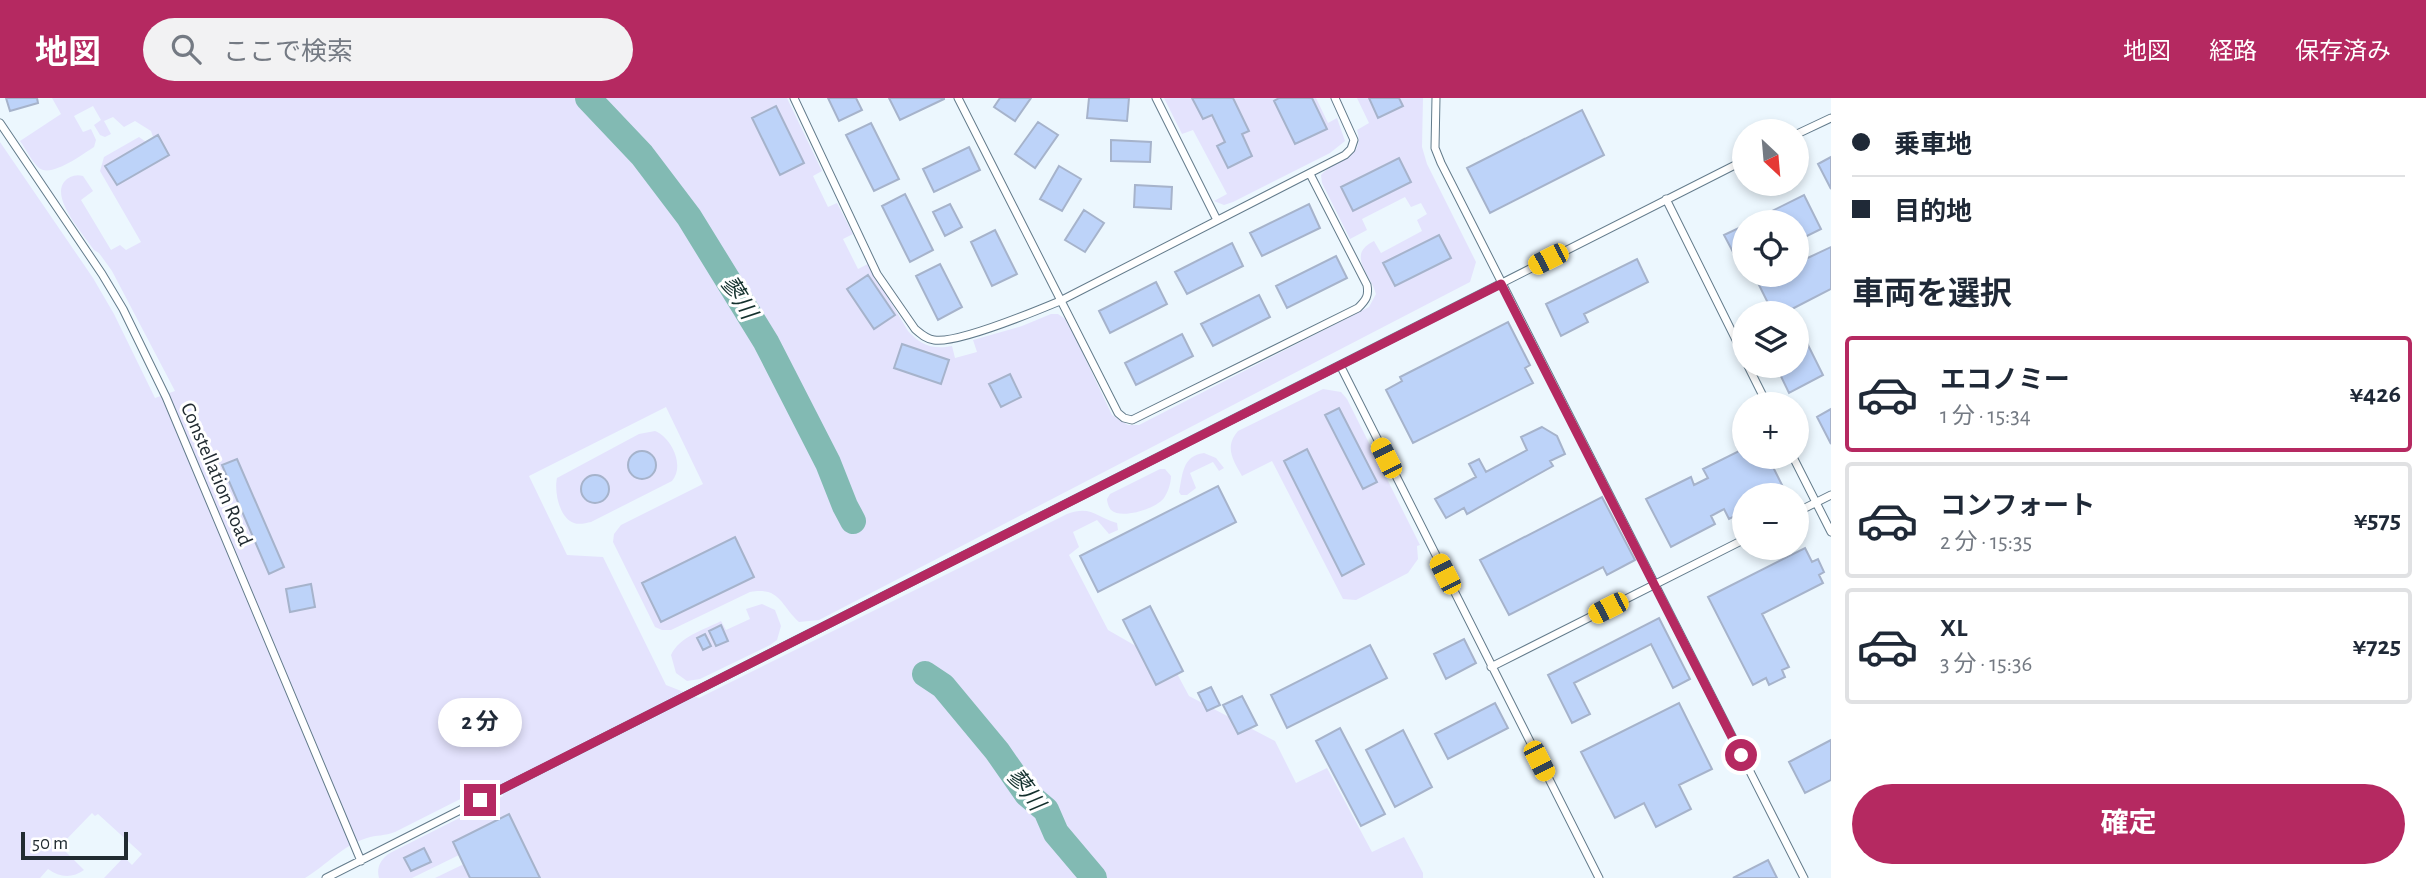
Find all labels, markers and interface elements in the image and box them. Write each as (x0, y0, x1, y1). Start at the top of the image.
search box (143, 18, 633, 81)
icon: search (167, 30, 205, 68)
text: 地図 (35, 37, 101, 70)
text: ここで検索 (223, 39, 353, 65)
text: 地図 (2123, 40, 2171, 64)
text: 経路 (2209, 40, 2257, 64)
text: 保存済み (2295, 40, 2391, 64)
north arrow (1732, 119, 1810, 196)
map controls (1732, 119, 1809, 560)
text: 乗車地 (1894, 132, 1972, 158)
text: 目的地 (1894, 199, 1972, 225)
button: locate (1732, 210, 1809, 287)
car (1525, 240, 1572, 278)
water label: 蓼川 (716, 271, 763, 326)
text: 車両を選択 (1852, 278, 2012, 310)
button: layers (1732, 301, 1809, 378)
icon: car (1856, 363, 1919, 426)
text: エコノミー (1940, 367, 2070, 393)
text: ¥426 (2349, 381, 2401, 407)
button: + (1732, 392, 1809, 469)
street label: Constellation Road (177, 400, 256, 549)
text: 1 分 · 15:34 (1940, 405, 2031, 428)
car (1368, 435, 1405, 481)
button: − (1732, 483, 1809, 560)
icon: car (1856, 489, 1919, 552)
text: コンフォート (1940, 493, 2095, 519)
text: ¥575 (2354, 507, 2401, 533)
text: 2 分 · 15:35 (1940, 531, 2032, 554)
car (1427, 551, 1464, 597)
car (1585, 589, 1632, 627)
icon: car (1856, 615, 1919, 678)
text: XL (1940, 615, 1967, 641)
text: ¥725 (2353, 633, 2401, 659)
text: 3 分 · 15:36 (1940, 653, 2032, 676)
callout: 2 分 (438, 698, 522, 748)
text: 2 分 (461, 711, 499, 734)
car (1521, 738, 1558, 784)
route start (1725, 739, 1757, 771)
water label: 蓼川 (1002, 763, 1051, 818)
route end (464, 784, 496, 816)
button: 確定 (1852, 784, 2405, 864)
scale bar (21, 829, 128, 861)
text: 50 m (32, 834, 68, 853)

